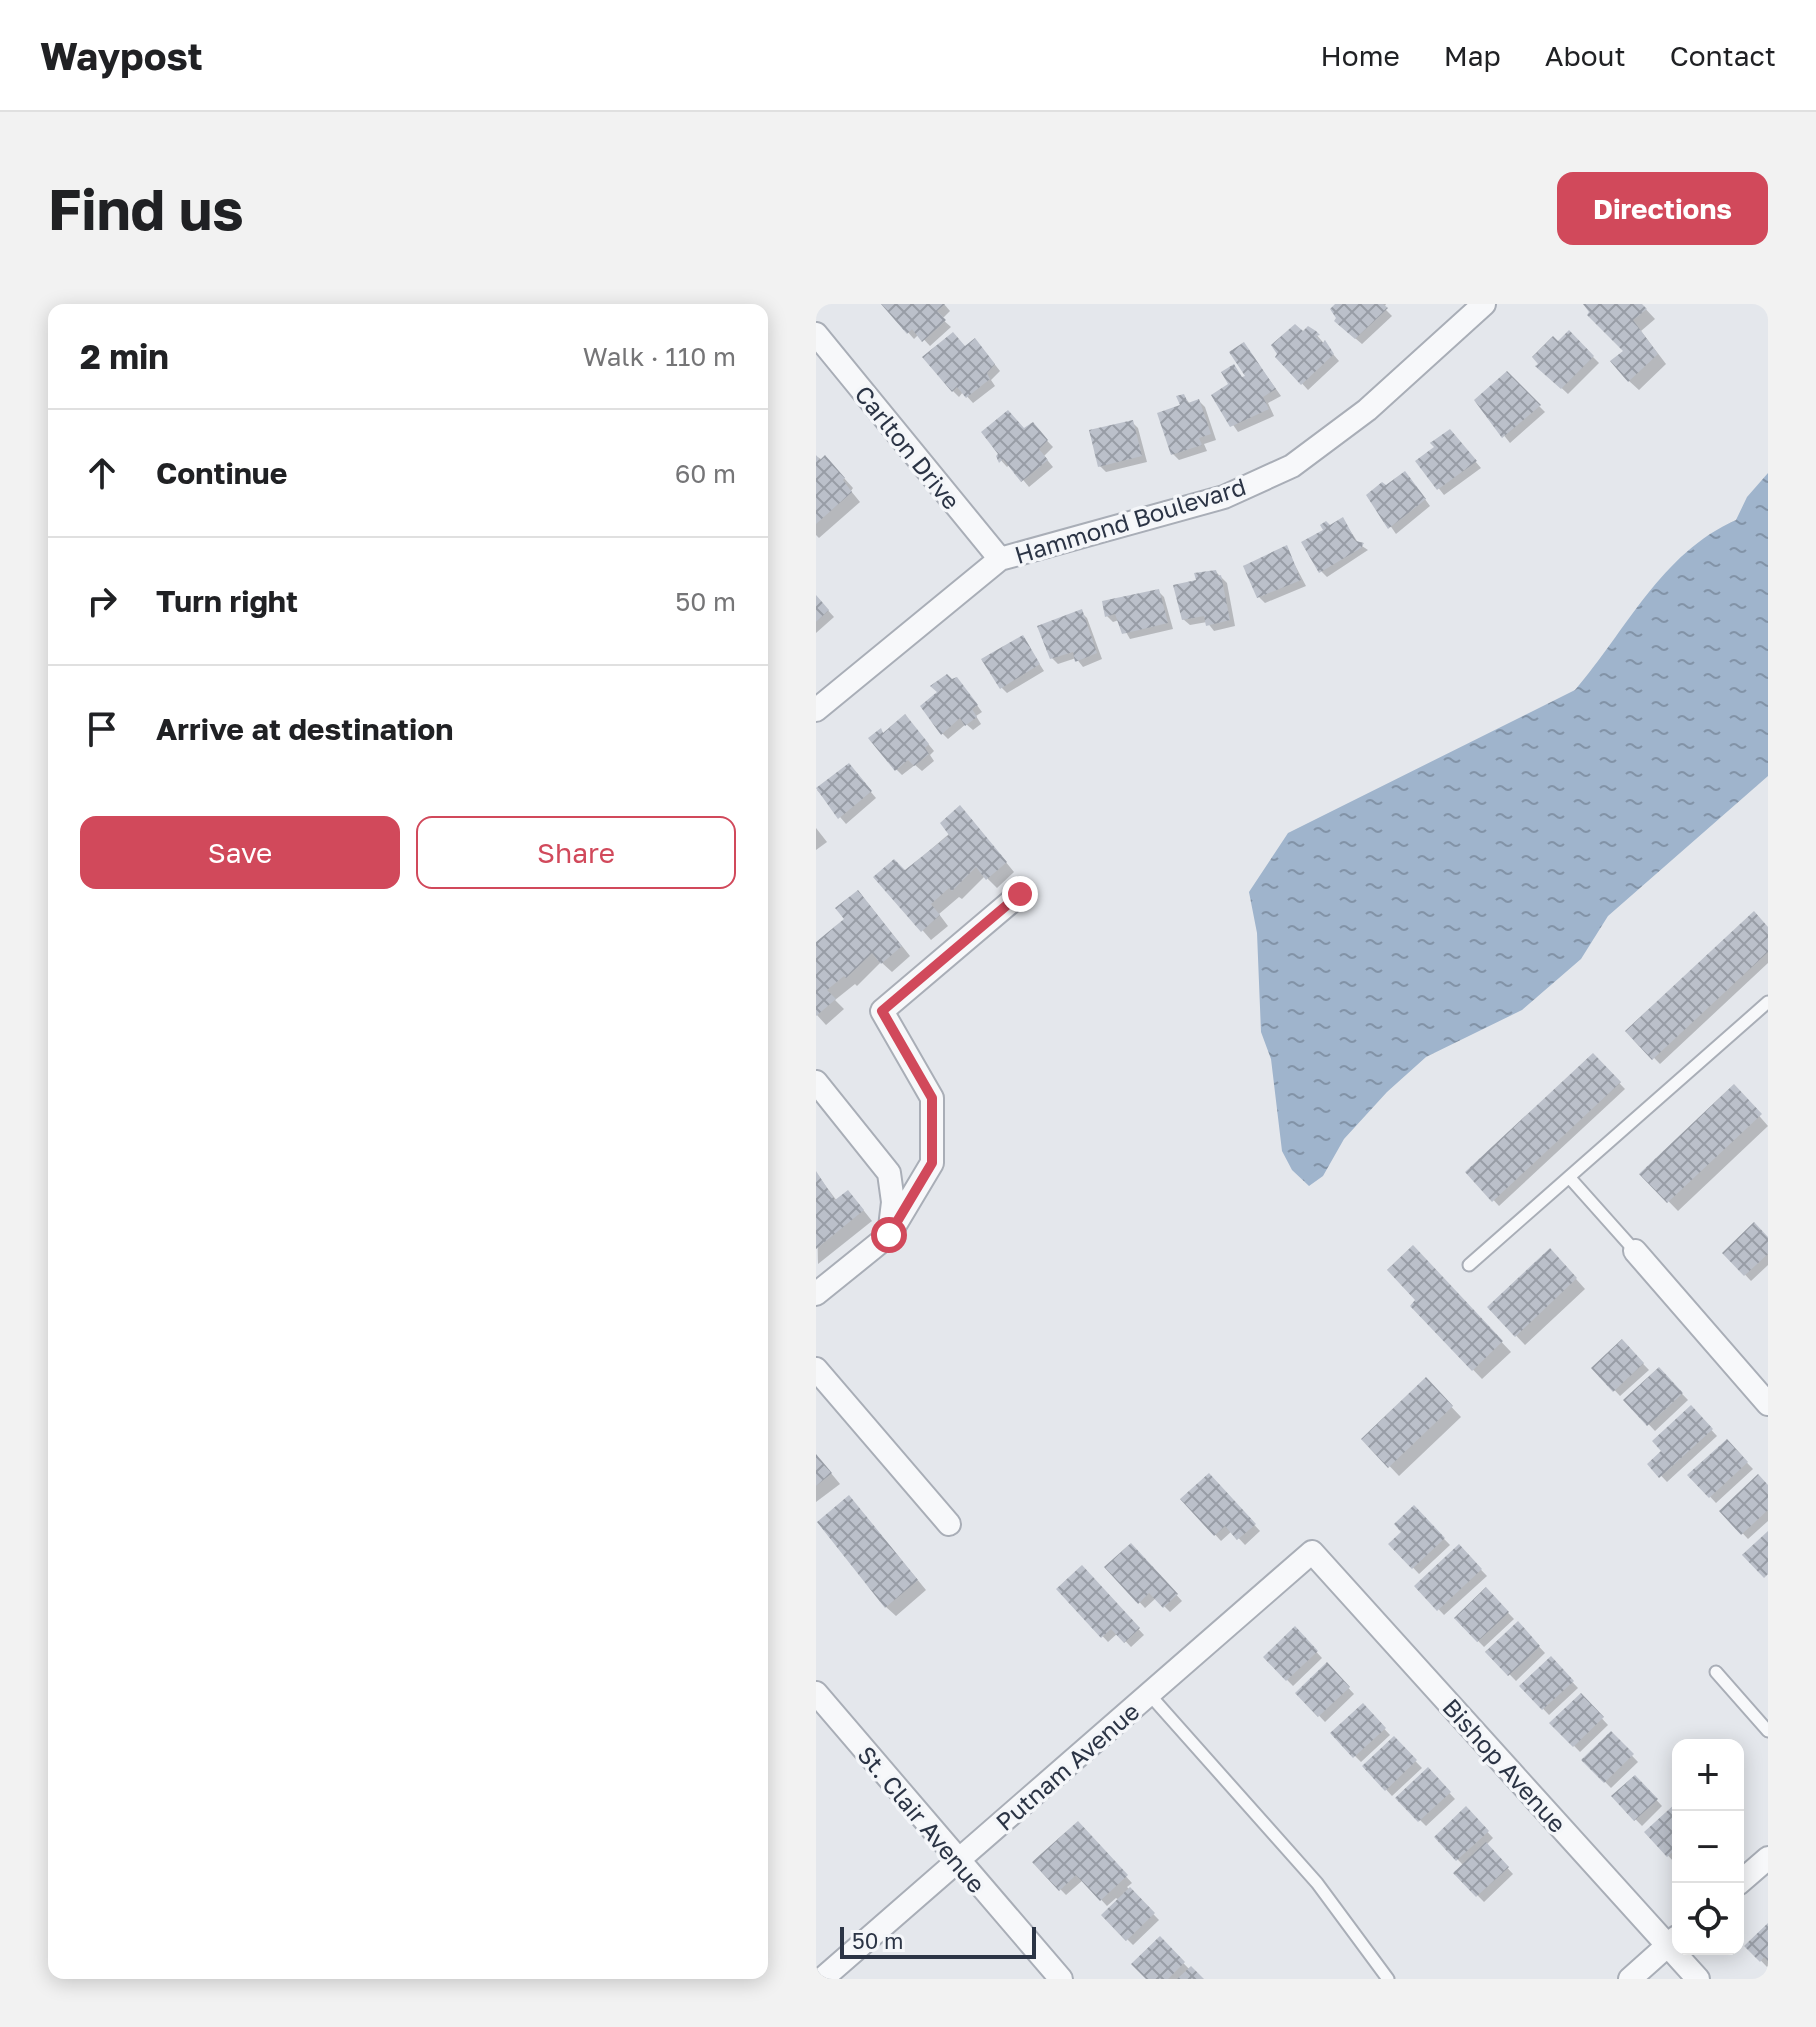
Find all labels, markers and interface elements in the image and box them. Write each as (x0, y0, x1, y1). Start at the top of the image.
text: Waypost (40, 33, 203, 78)
text: Home (1321, 39, 1400, 72)
text: Map (1444, 39, 1501, 72)
text: About (1545, 39, 1626, 72)
text: Contact (1670, 39, 1776, 72)
button: Directions (1557, 172, 1768, 245)
text: Find us (48, 175, 244, 242)
text: 2 min (80, 336, 169, 376)
text: Walk · 110 m (583, 341, 736, 372)
street label: Carlton Drive (849, 379, 967, 515)
icon: ahead (80, 451, 124, 495)
text: Continue (156, 455, 287, 491)
text: 60 m (675, 458, 736, 489)
street label: Hammond Boulevard (1011, 471, 1249, 569)
icon: right (80, 579, 124, 623)
text: Turn right (156, 583, 298, 619)
text: 50 m (675, 586, 736, 617)
icon: arrive (80, 707, 124, 751)
text: Arrive at destination (156, 711, 453, 747)
button: Save (80, 816, 400, 889)
button: Share (416, 816, 736, 889)
route end (1002, 876, 1038, 912)
route start (871, 1217, 907, 1253)
street label: Bishop Avenue (1437, 1692, 1573, 1838)
street label: Putnam Avenue (990, 1696, 1144, 1836)
map controls (1672, 1739, 1744, 1955)
button: + (1672, 1739, 1744, 1811)
street label: St. Clair Avenue (852, 1740, 992, 1898)
button: − (1672, 1811, 1744, 1883)
button: locate (1672, 1883, 1744, 1955)
scale bar (840, 1923, 1036, 1959)
text: 50 m (852, 1927, 903, 1954)

